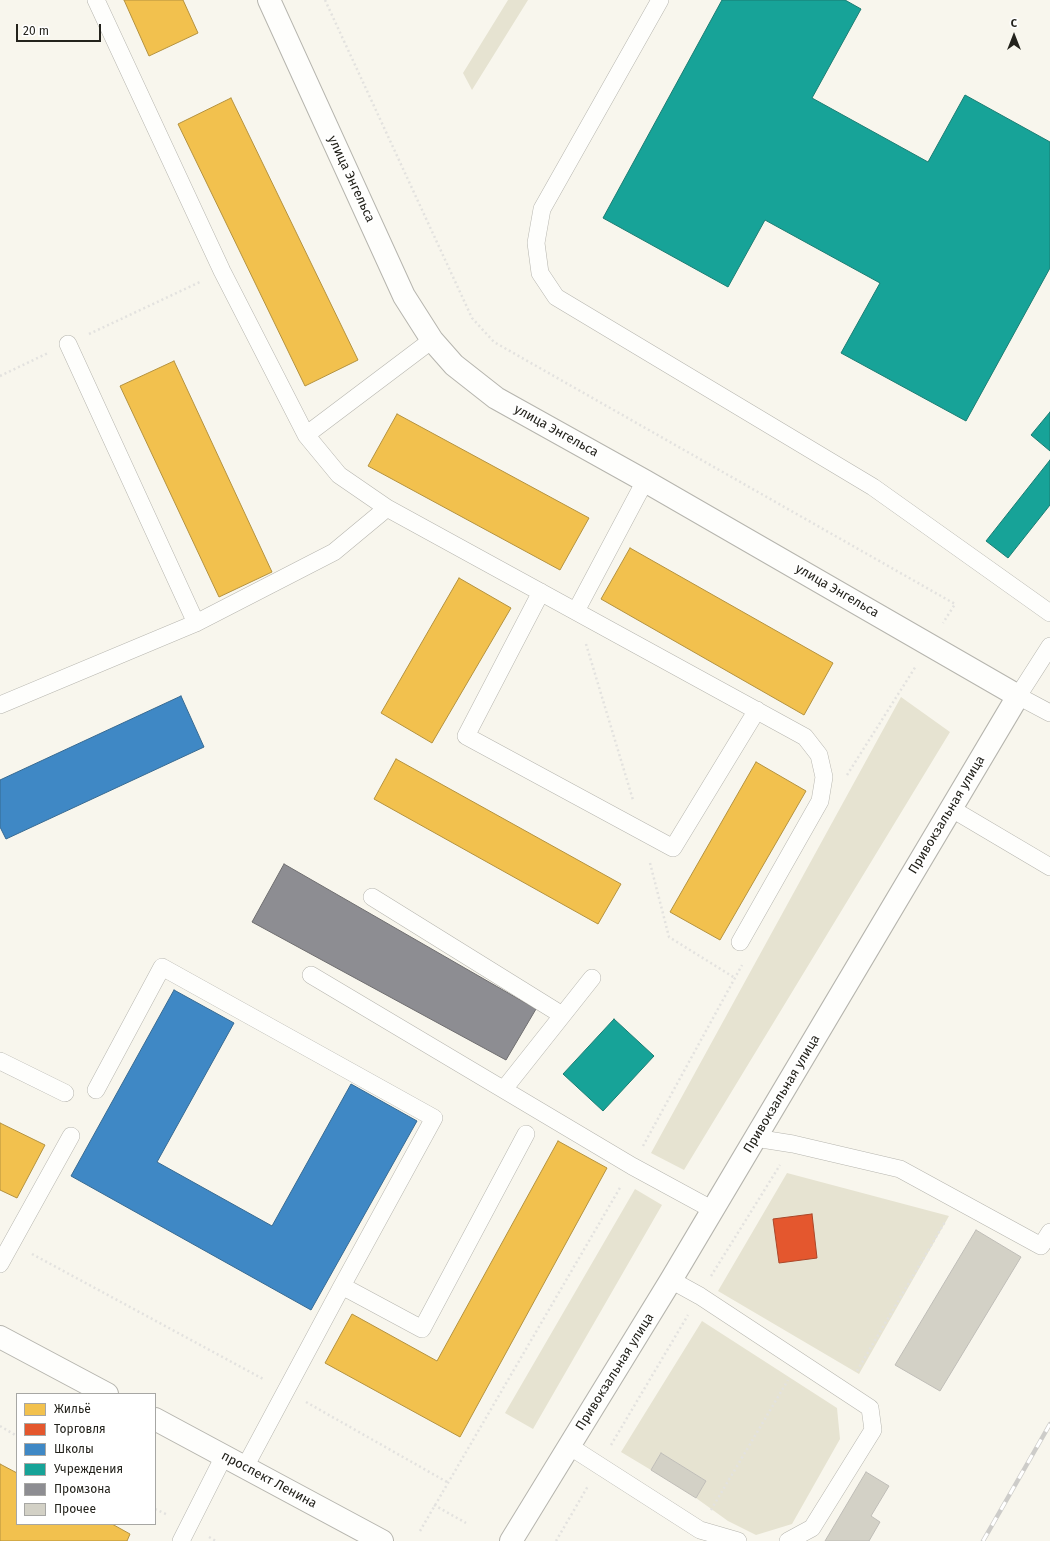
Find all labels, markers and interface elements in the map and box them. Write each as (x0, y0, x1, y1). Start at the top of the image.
scale bar (18, 16, 103, 42)
north arrow (994, 16, 1034, 56)
text: С (1011, 17, 1017, 30)
text: 20 m (23, 24, 49, 38)
street label: улица Энгельса (324, 133, 378, 225)
street label: улица Энгельса (511, 401, 601, 461)
street label: улица Энгельса (792, 561, 882, 621)
street label: Привокзальная улица (906, 753, 988, 877)
street label: Привокзальная улица (741, 1032, 823, 1156)
street label: Привокзальная улица (573, 1311, 657, 1433)
legend (16, 1393, 156, 1525)
text: Жильё (54, 1402, 91, 1416)
text: Торговля (54, 1422, 106, 1436)
text: Школы (54, 1442, 94, 1456)
street label: проспект Ленина (219, 1448, 319, 1512)
text: Учреждения (54, 1462, 123, 1476)
text: Промзона (54, 1482, 111, 1496)
text: Прочее (54, 1502, 96, 1516)

